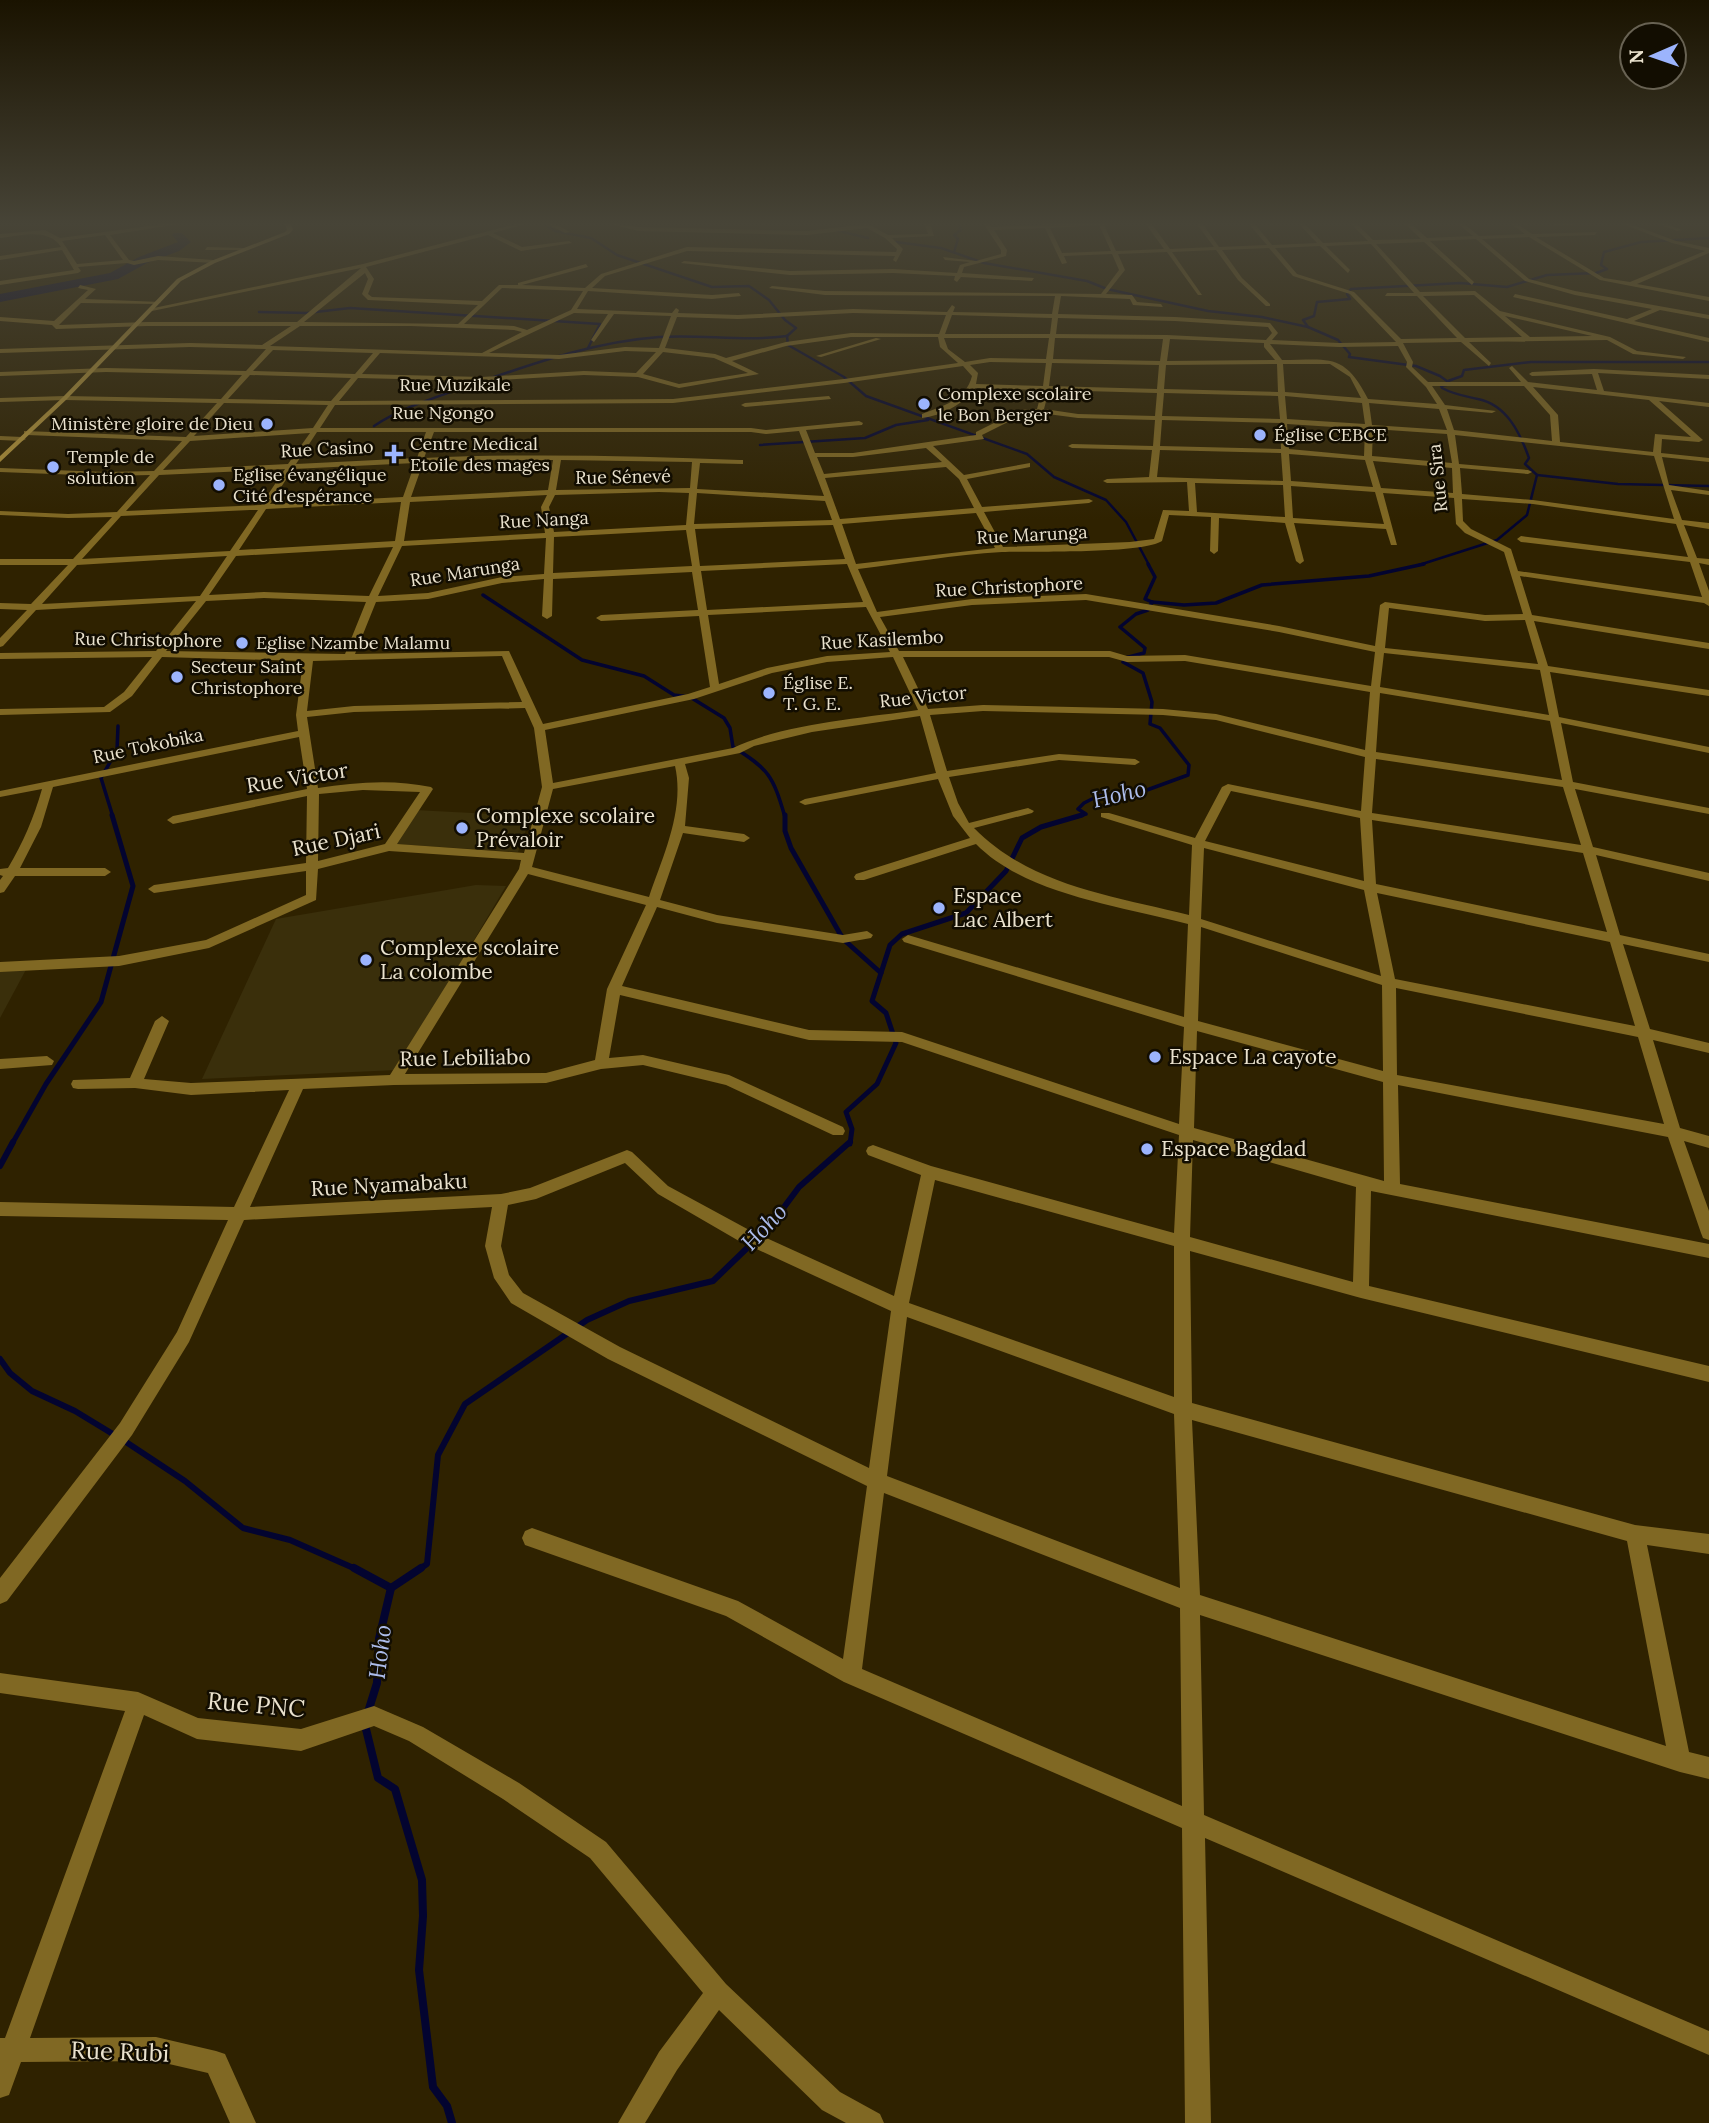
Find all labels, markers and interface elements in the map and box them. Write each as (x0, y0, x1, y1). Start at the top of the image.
north arrow (1618, 21, 1688, 91)
text: N (1624, 49, 1648, 64)
street label: Rue Muzikale (399, 373, 511, 396)
place label: Complexe scolaire le Bon Berger (938, 382, 1092, 426)
marker: Complexe scolaire le Bon Berger (916, 396, 932, 412)
street label: Rue Ngongo (392, 401, 494, 424)
place label: Ministère gloire de Dieu (51, 412, 253, 435)
marker: Ministère gloire de Dieu (259, 416, 275, 432)
place label: Église CEBCE (1274, 423, 1387, 446)
marker: Église CEBCE (1252, 427, 1268, 443)
place label: Centre Medical Etoile des mages (410, 432, 550, 476)
street label: Rue Casino (280, 435, 374, 462)
street label: Rue Sira (1422, 443, 1453, 513)
marker: Centre Medical Etoile des mages (384, 444, 404, 464)
place label: Temple de solution (67, 445, 154, 489)
marker: Temple de solution (45, 459, 61, 475)
place label: Eglise évangélique Cité d'espérance (233, 463, 387, 507)
street label: Rue Sénevé (575, 464, 671, 489)
marker: Eglise évangélique Cité d'espérance (211, 477, 227, 493)
street label: Rue Nanga (499, 506, 589, 533)
street label: Rue Marunga (976, 520, 1088, 549)
street label: Rue Marunga (408, 551, 522, 592)
street label: Rue Christophore (934, 571, 1084, 602)
street label: Rue Kasilembo (820, 625, 944, 654)
street label: Rue Christophore (74, 627, 222, 652)
place label: Eglise Nzambe Malamu (256, 631, 450, 654)
marker: Eglise Nzambe Malamu (234, 635, 250, 651)
place label: Secteur Saint Christophore (191, 655, 303, 699)
marker: Secteur Saint Christophore (169, 669, 185, 685)
place label: Église E. T. G. E. (783, 671, 853, 715)
street label: Rue Victor (878, 680, 968, 713)
marker: Église E. T. G. E. (761, 685, 777, 701)
street label: Rue Tokobika (91, 723, 205, 768)
street label: Rue Victor (244, 756, 350, 799)
water label: Hoho (1089, 773, 1149, 814)
place label: Complexe scolaire Prévaloir (476, 802, 655, 853)
street label: Rue Djari (289, 817, 383, 862)
marker: Complexe scolaire Prévaloir (454, 820, 470, 836)
place label: Espace Lac Albert (953, 882, 1054, 933)
marker: Espace Lac Albert (931, 900, 947, 916)
place label: Complexe scolaire La colombe (380, 934, 559, 985)
marker: Complexe scolaire La colombe (358, 952, 374, 968)
street label: Rue Lebiliabo (399, 1043, 531, 1072)
place label: Espace La cayote (1169, 1043, 1337, 1070)
marker: Espace La cayote (1147, 1049, 1163, 1065)
place label: Espace Bagdad (1161, 1135, 1307, 1162)
marker: Espace Bagdad (1139, 1141, 1155, 1157)
street label: Rue Nyamabaku (310, 1167, 468, 1202)
water label: Hoho (734, 1197, 793, 1256)
water label: Hoho (362, 1623, 397, 1681)
street label: Rue PNC (206, 1685, 306, 1724)
street label: Rue Rubi (70, 2034, 170, 2069)

